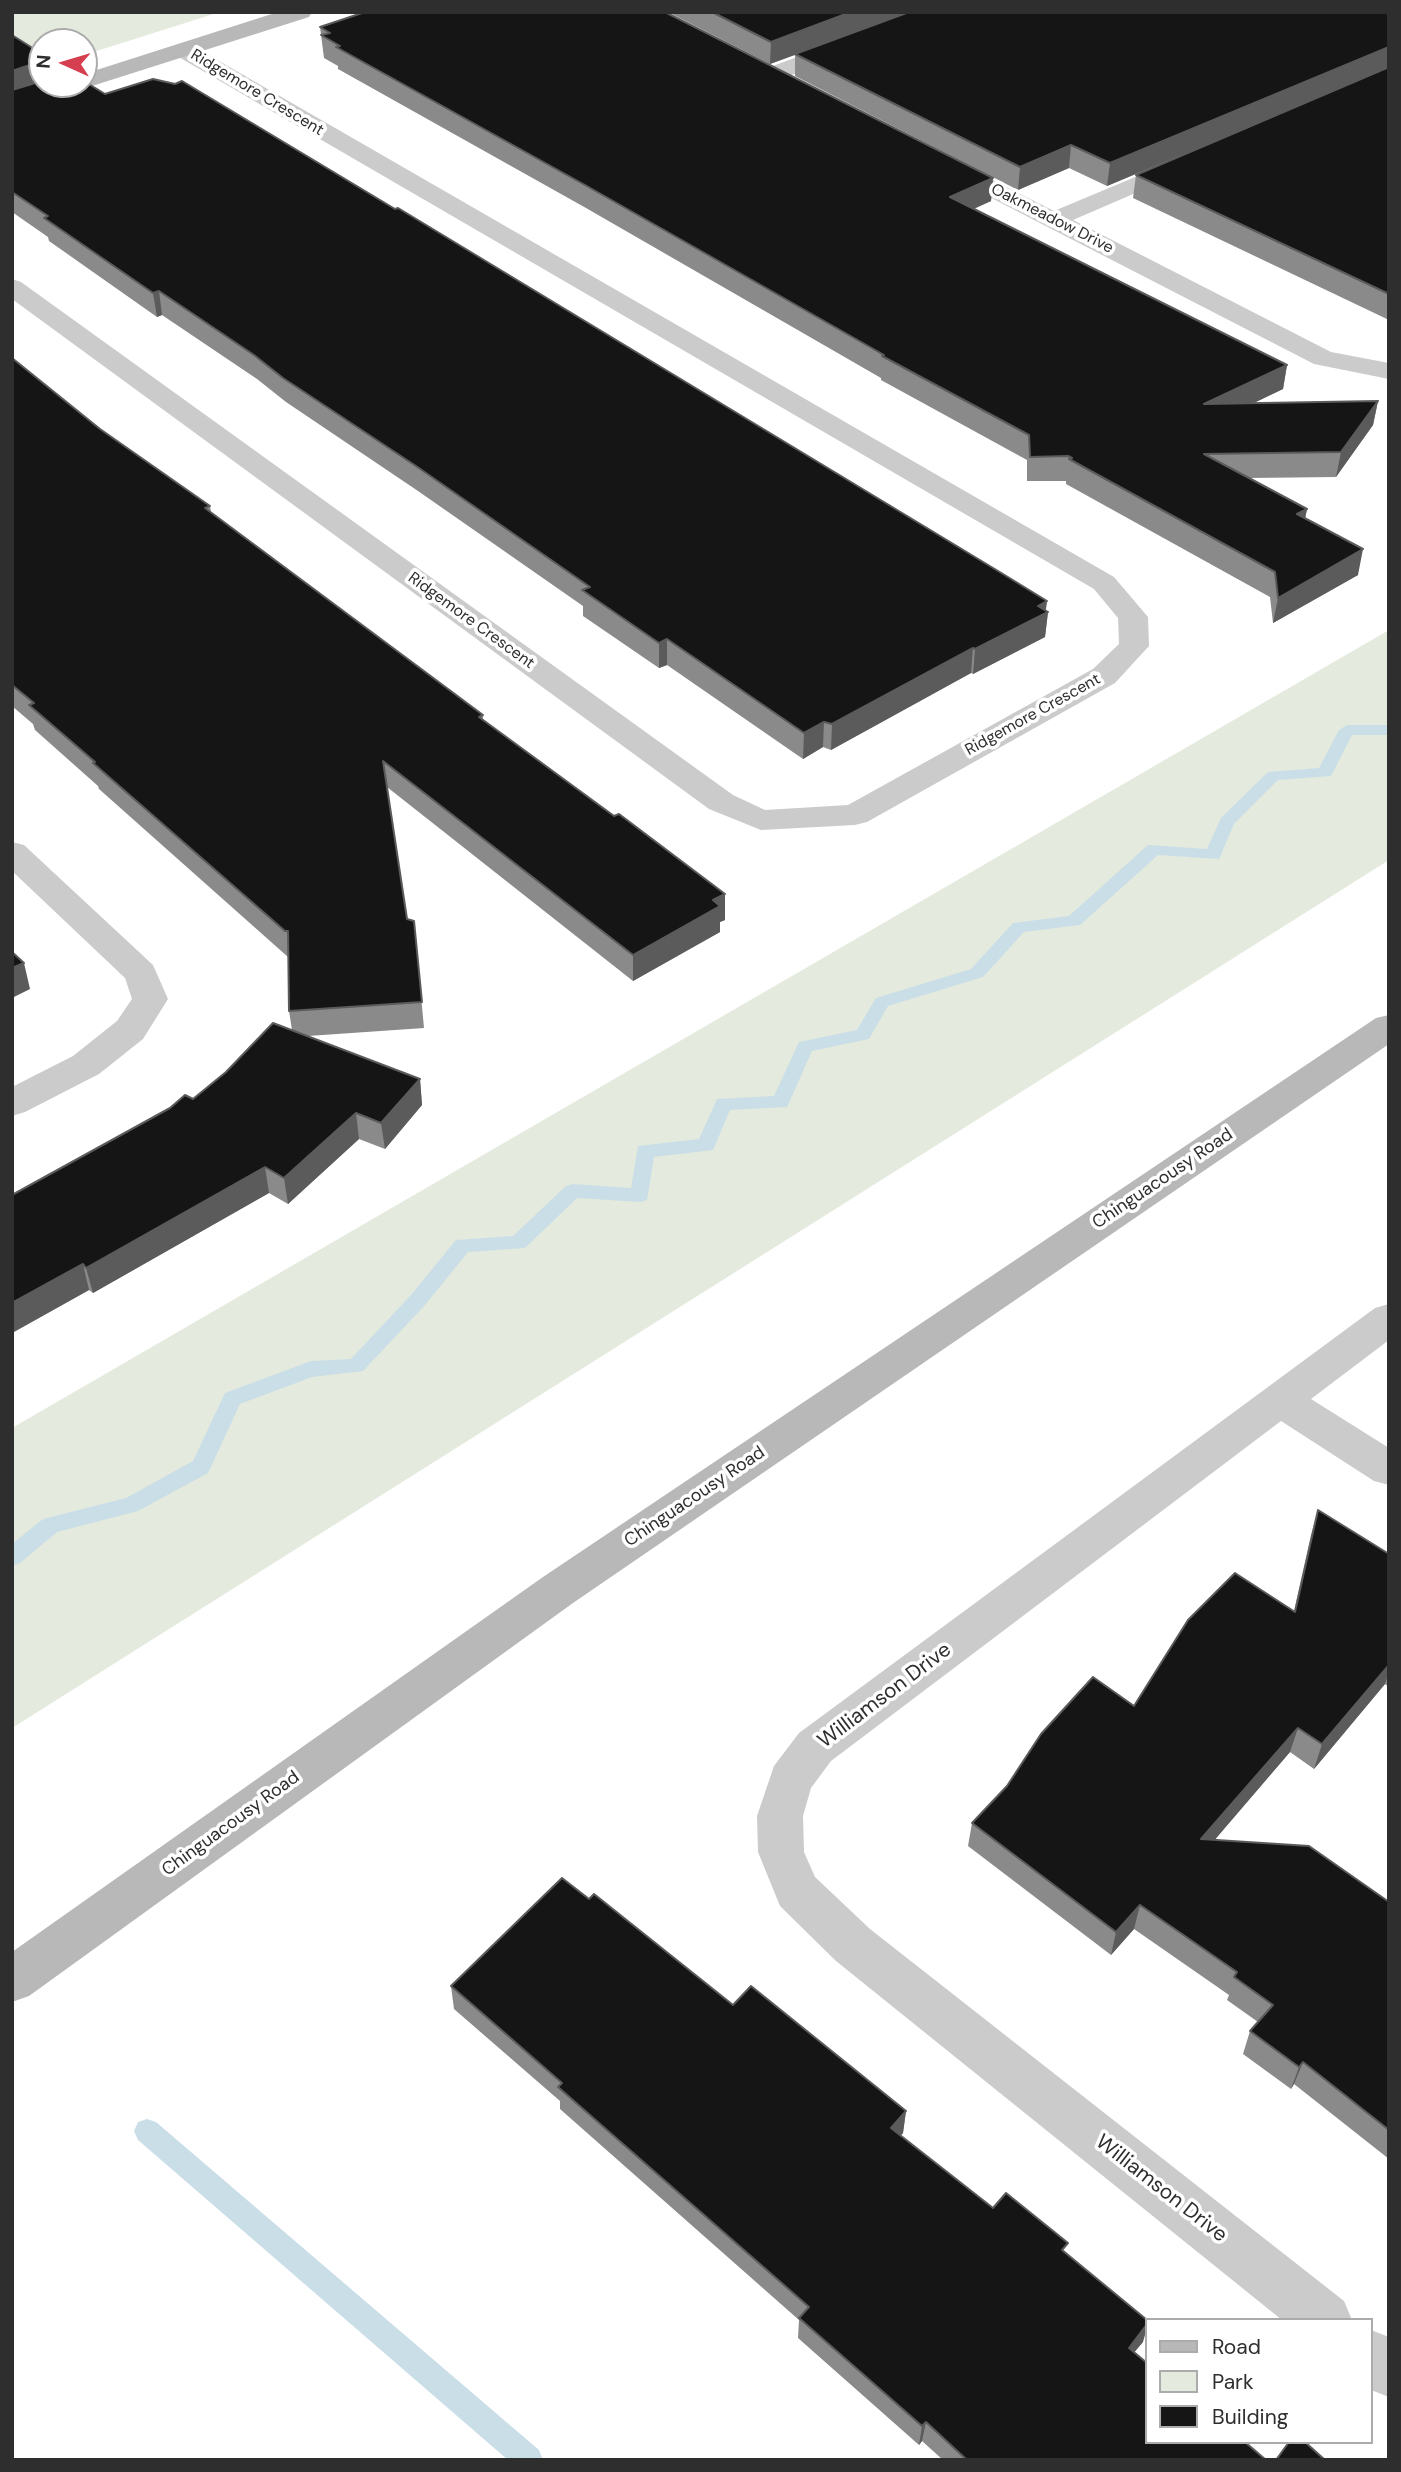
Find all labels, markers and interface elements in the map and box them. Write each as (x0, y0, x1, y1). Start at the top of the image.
north arrow (28, 28, 98, 98)
street label: Ridgemore Crescent (187, 46, 327, 140)
text: N (31, 54, 56, 69)
street label: Oakmeadow Drive (988, 180, 1116, 258)
street label: Ridgemore Crescent (404, 569, 538, 673)
street label: Ridgemore Crescent (962, 670, 1104, 760)
street label: Chinguacousy Road (1089, 1124, 1237, 1234)
street label: Chinguacousy Road (621, 1442, 769, 1552)
street label: Williamson Drive (813, 1638, 957, 1754)
street label: Chinguacousy Road (158, 1767, 304, 1881)
street label: Williamson Drive (1090, 2130, 1232, 2248)
legend (1146, 2318, 1373, 2444)
text: Road (1212, 2333, 1261, 2361)
text: Park (1212, 2368, 1253, 2396)
text: Building (1212, 2403, 1288, 2431)

